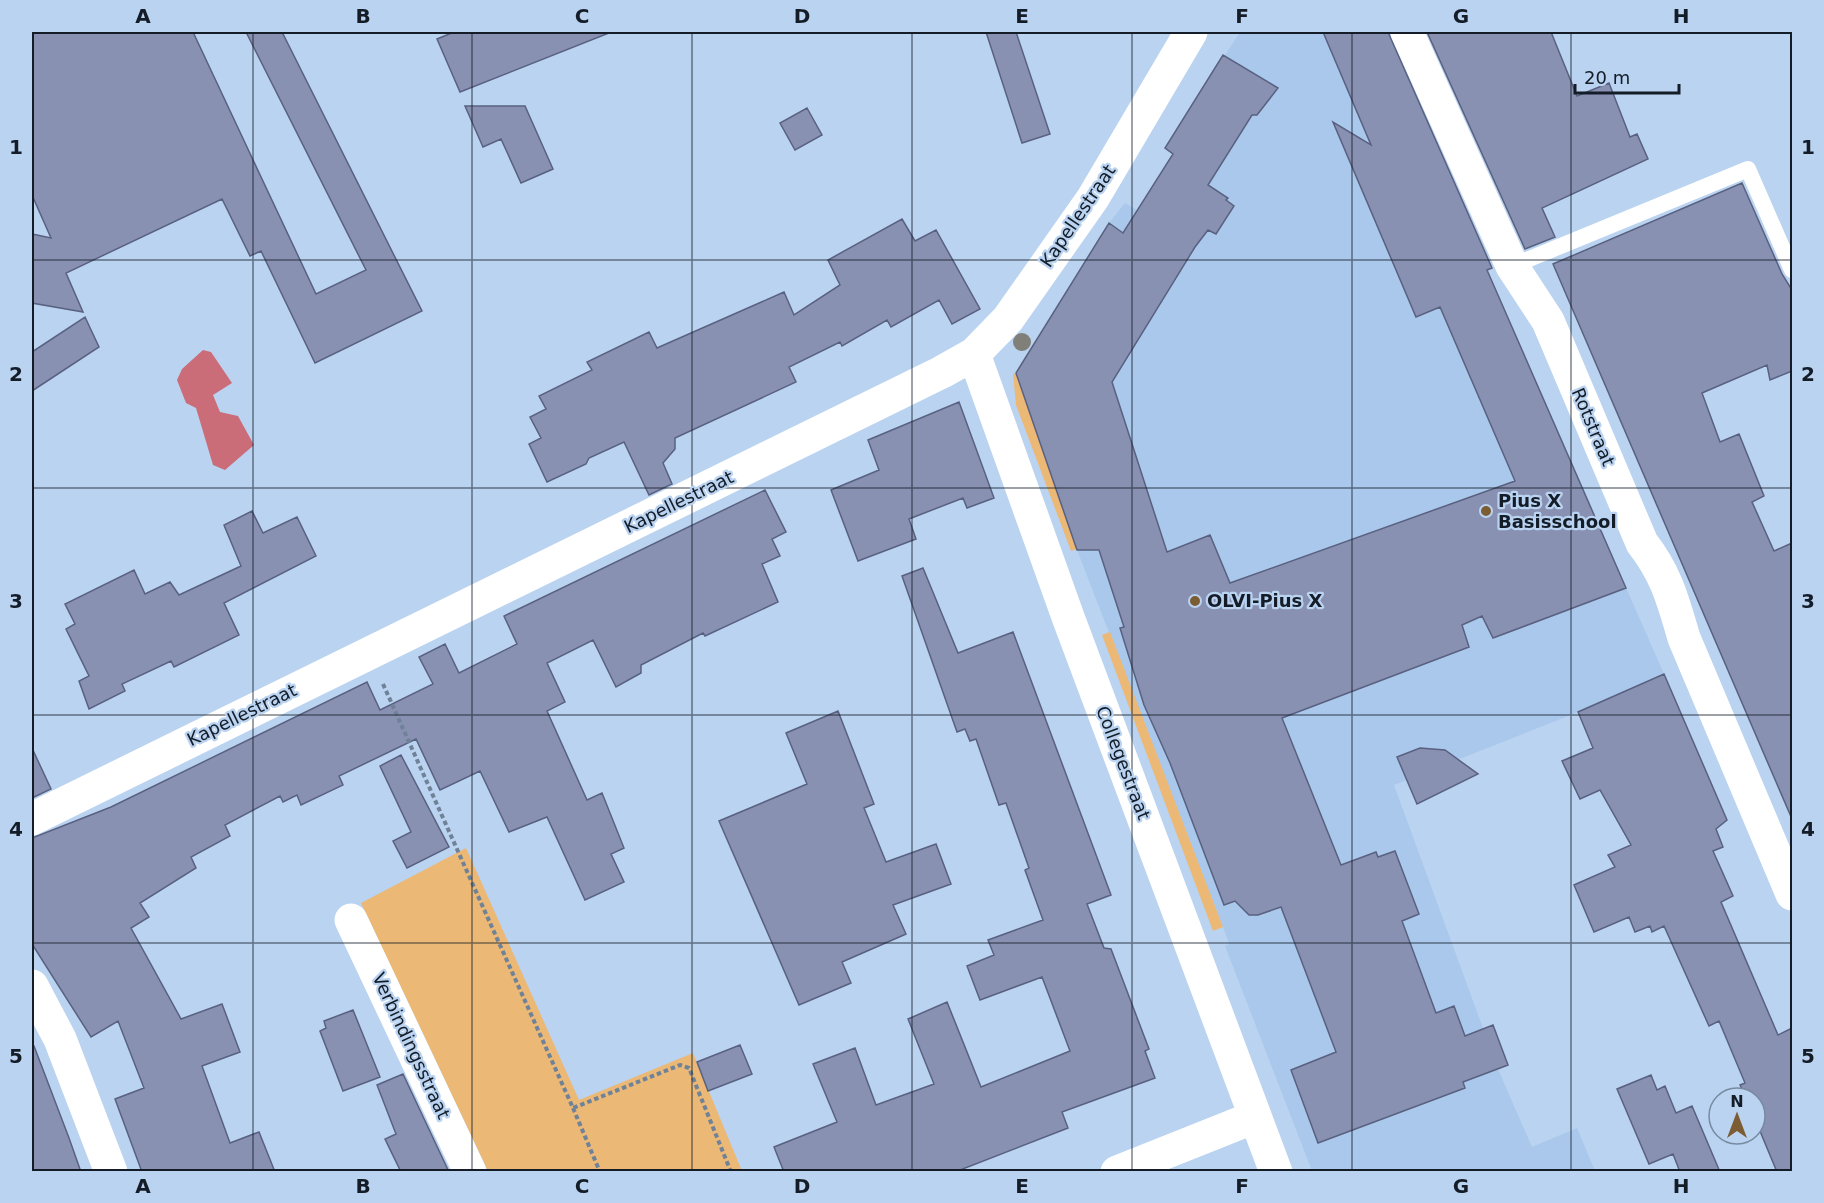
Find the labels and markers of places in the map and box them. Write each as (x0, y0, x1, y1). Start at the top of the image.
place label: Pius X Basisschool (1498, 490, 1617, 532)
marker: Pius X Basisschool (1479, 504, 1493, 518)
place label: OLVI-Pius X (1207, 590, 1323, 611)
marker: OLVI-Pius X (1188, 594, 1202, 608)

